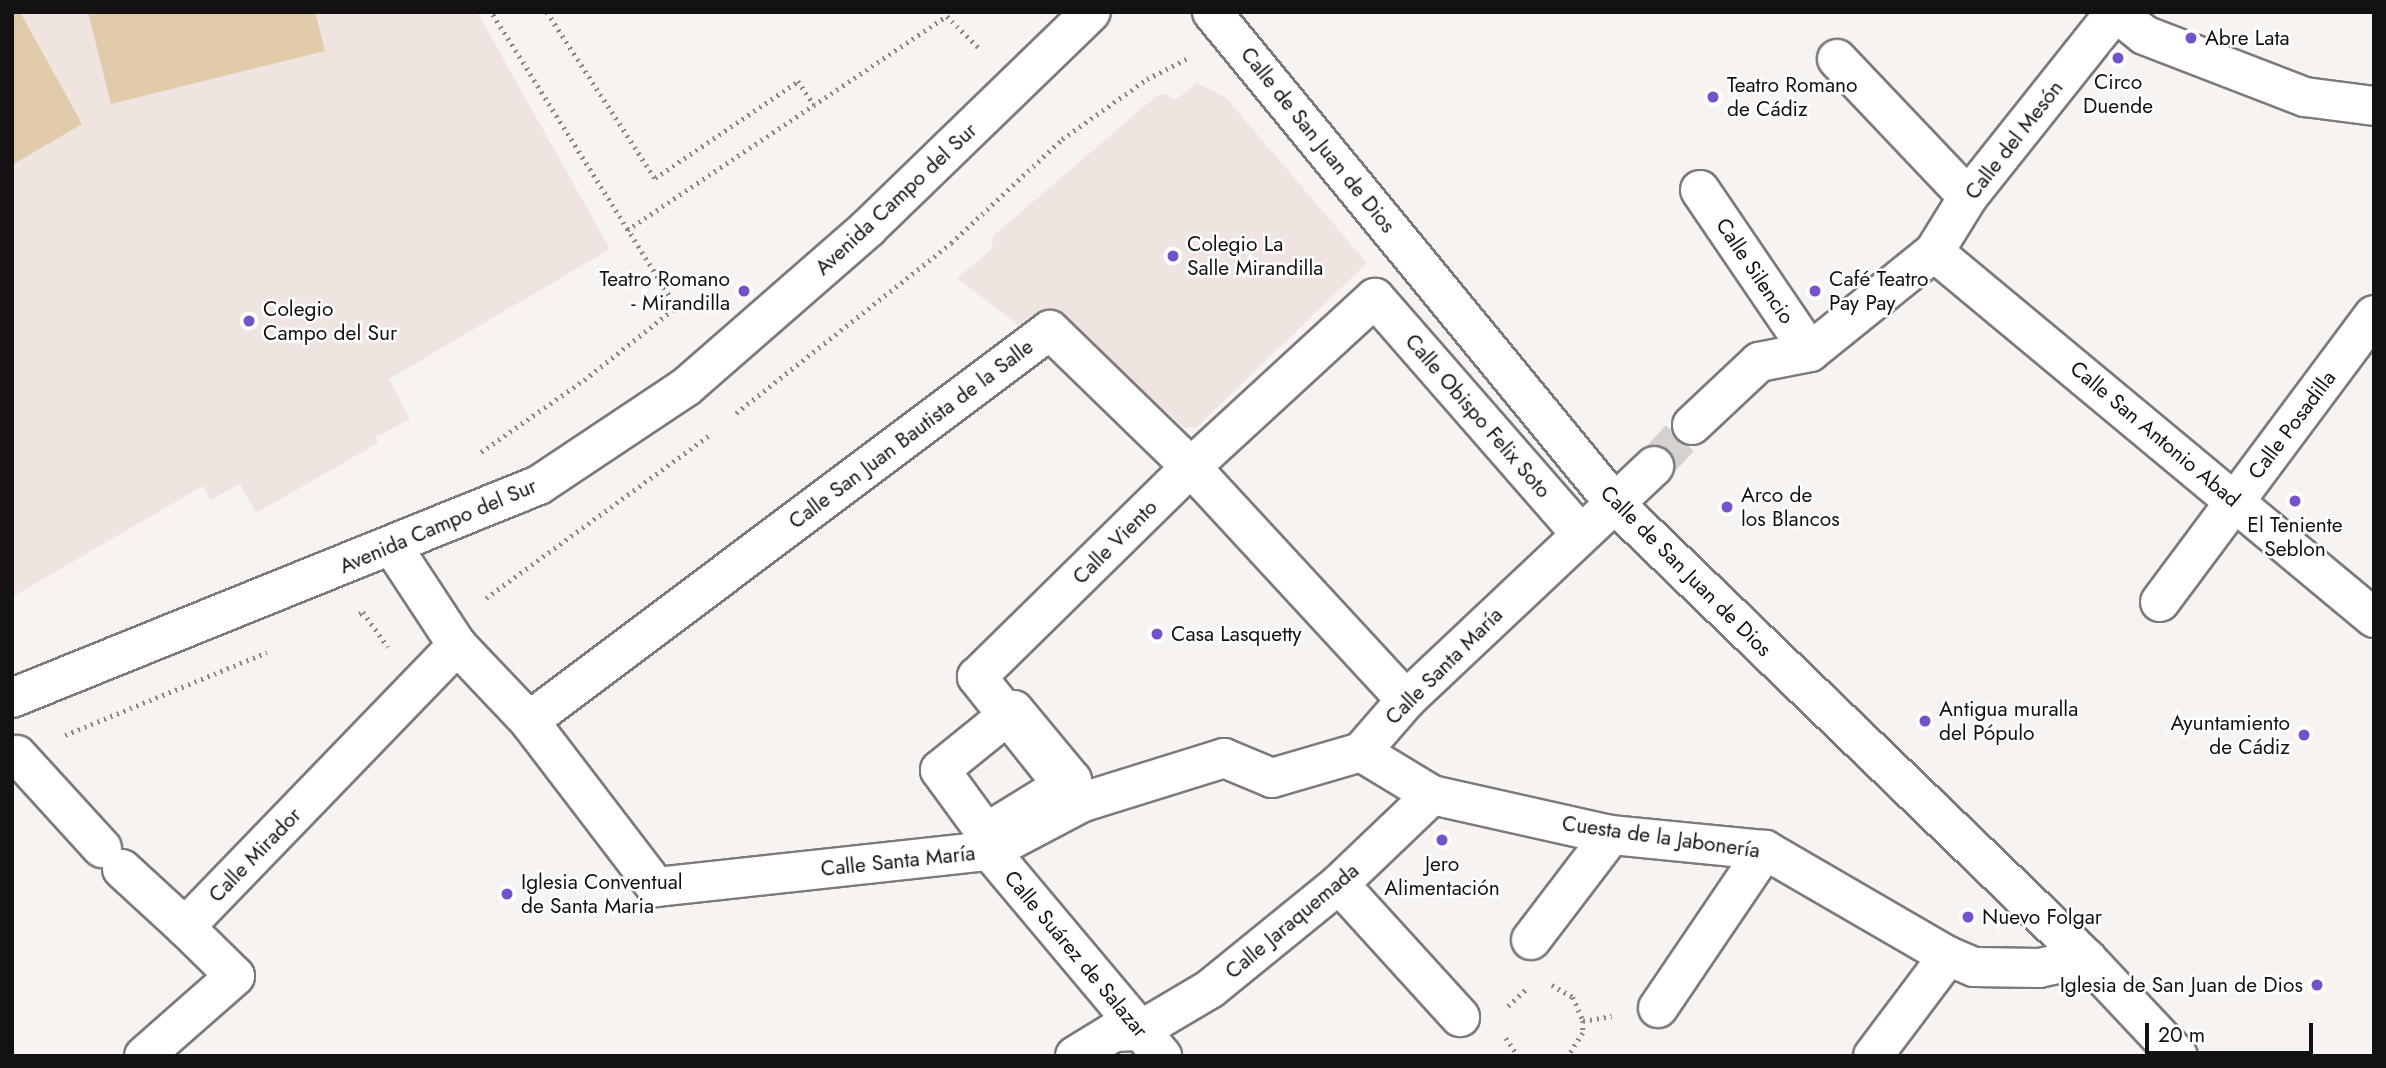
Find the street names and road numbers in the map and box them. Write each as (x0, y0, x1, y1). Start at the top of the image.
street label: Calle de San Juan de Dios (1235, 42, 1401, 238)
street label: Calle del Mesón (1960, 76, 2068, 204)
street label: Avenida Campo del Sur (810, 118, 982, 280)
street label: Calle Silencio (1710, 213, 1800, 329)
street label: Calle Obispo Felix Soto (1400, 329, 1556, 503)
street label: Calle San Juan Bautista de la Salle (784, 334, 1038, 534)
street label: Calle San Antonio Abad (2065, 356, 2245, 512)
street label: Calle Posadilla (2243, 366, 2341, 484)
street label: Avenida Campo del Sur (336, 473, 540, 579)
street label: Calle de San Juan de Dios (1595, 480, 1777, 662)
street label: Calle Viento (1068, 495, 1162, 589)
street label: Calle Santa María (1380, 602, 1508, 730)
street label: Calle Mirador (204, 802, 306, 908)
street label: Cuesta de la Jabonería (1560, 811, 1762, 863)
street label: Calle Santa María (820, 840, 976, 882)
street label: Calle Jaraquemada (1220, 858, 1364, 984)
street label: Calle Suárez de Salazar (999, 865, 1153, 1043)

